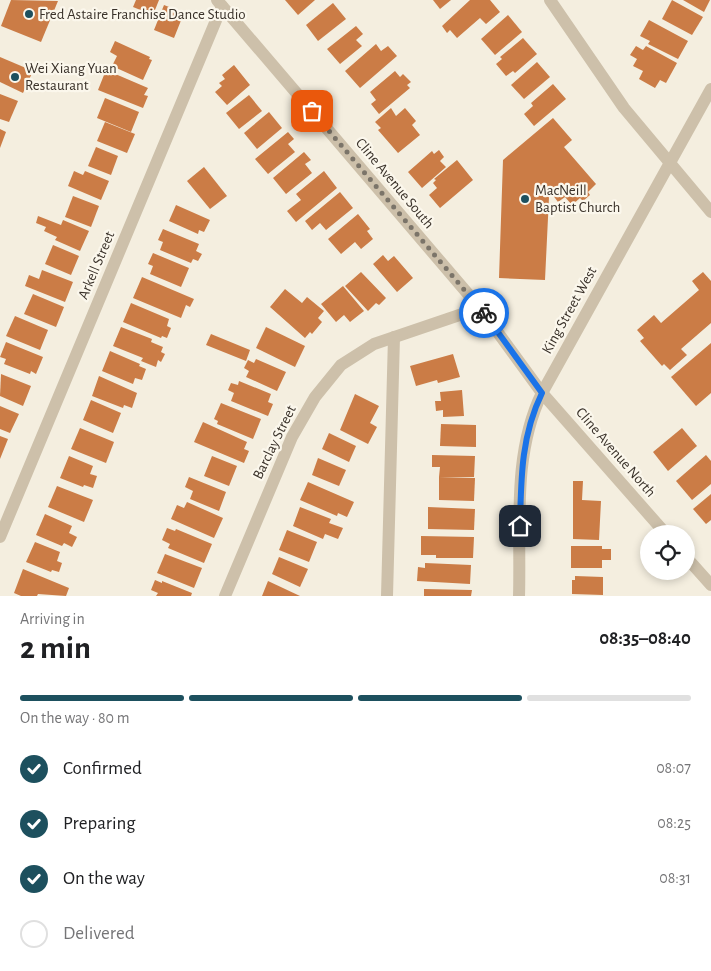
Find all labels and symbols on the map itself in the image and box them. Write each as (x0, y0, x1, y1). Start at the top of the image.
place label: Fred Astaire Franchise Dance Studio (39, 7, 246, 22)
marker: Fred Astaire Franchise Dance Studio (23, 8, 35, 20)
place label: Wei Xiang Yuan Restaurant (25, 61, 117, 93)
marker: Wei Xiang Yuan Restaurant (9, 71, 21, 83)
pin (291, 90, 333, 132)
street label: Cline Avenue South (353, 135, 437, 231)
place label: MacNeill Baptist Church (535, 183, 620, 215)
marker: MacNeill Baptist Church (519, 193, 531, 205)
street label: Arkell Street (75, 229, 118, 301)
street label: King Street West (539, 264, 600, 356)
courier (459, 288, 509, 338)
street label: Barclay Street (250, 403, 299, 481)
street label: Cline Avenue North (573, 405, 658, 500)
pin (499, 505, 541, 547)

